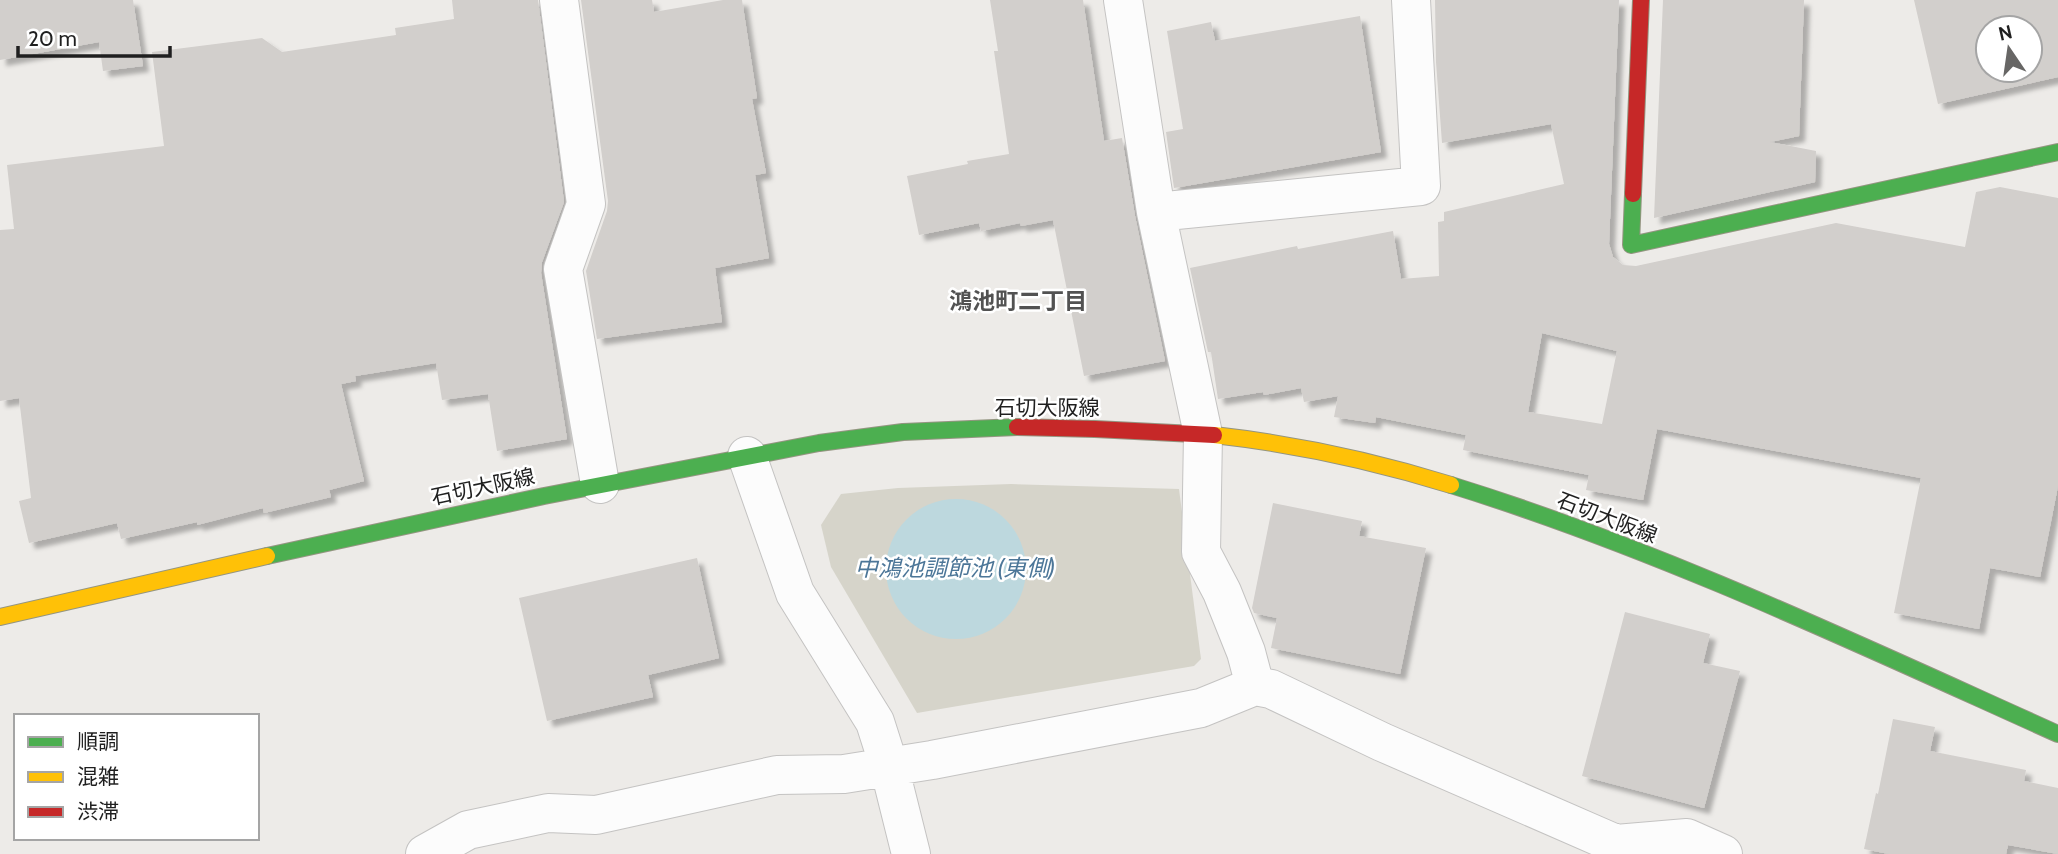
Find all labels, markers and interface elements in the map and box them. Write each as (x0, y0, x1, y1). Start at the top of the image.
scale bar (18, 14, 170, 58)
north arrow (1974, 14, 2044, 84)
text: N (1996, 20, 2014, 46)
text: 20 m (28, 26, 77, 51)
district label: 鴻池町二丁目 (949, 287, 1087, 315)
street label: 石切大阪線 (995, 395, 1100, 420)
street label: 石切大阪線 (429, 463, 537, 510)
street label: 石切大阪線 (1554, 487, 1661, 548)
water label: 中鴻池調節池 (東側) (855, 554, 1055, 582)
legend (14, 714, 259, 840)
text: 順調 (77, 729, 119, 754)
text: 混雑 (77, 764, 119, 789)
text: 渋滞 (77, 799, 119, 824)

